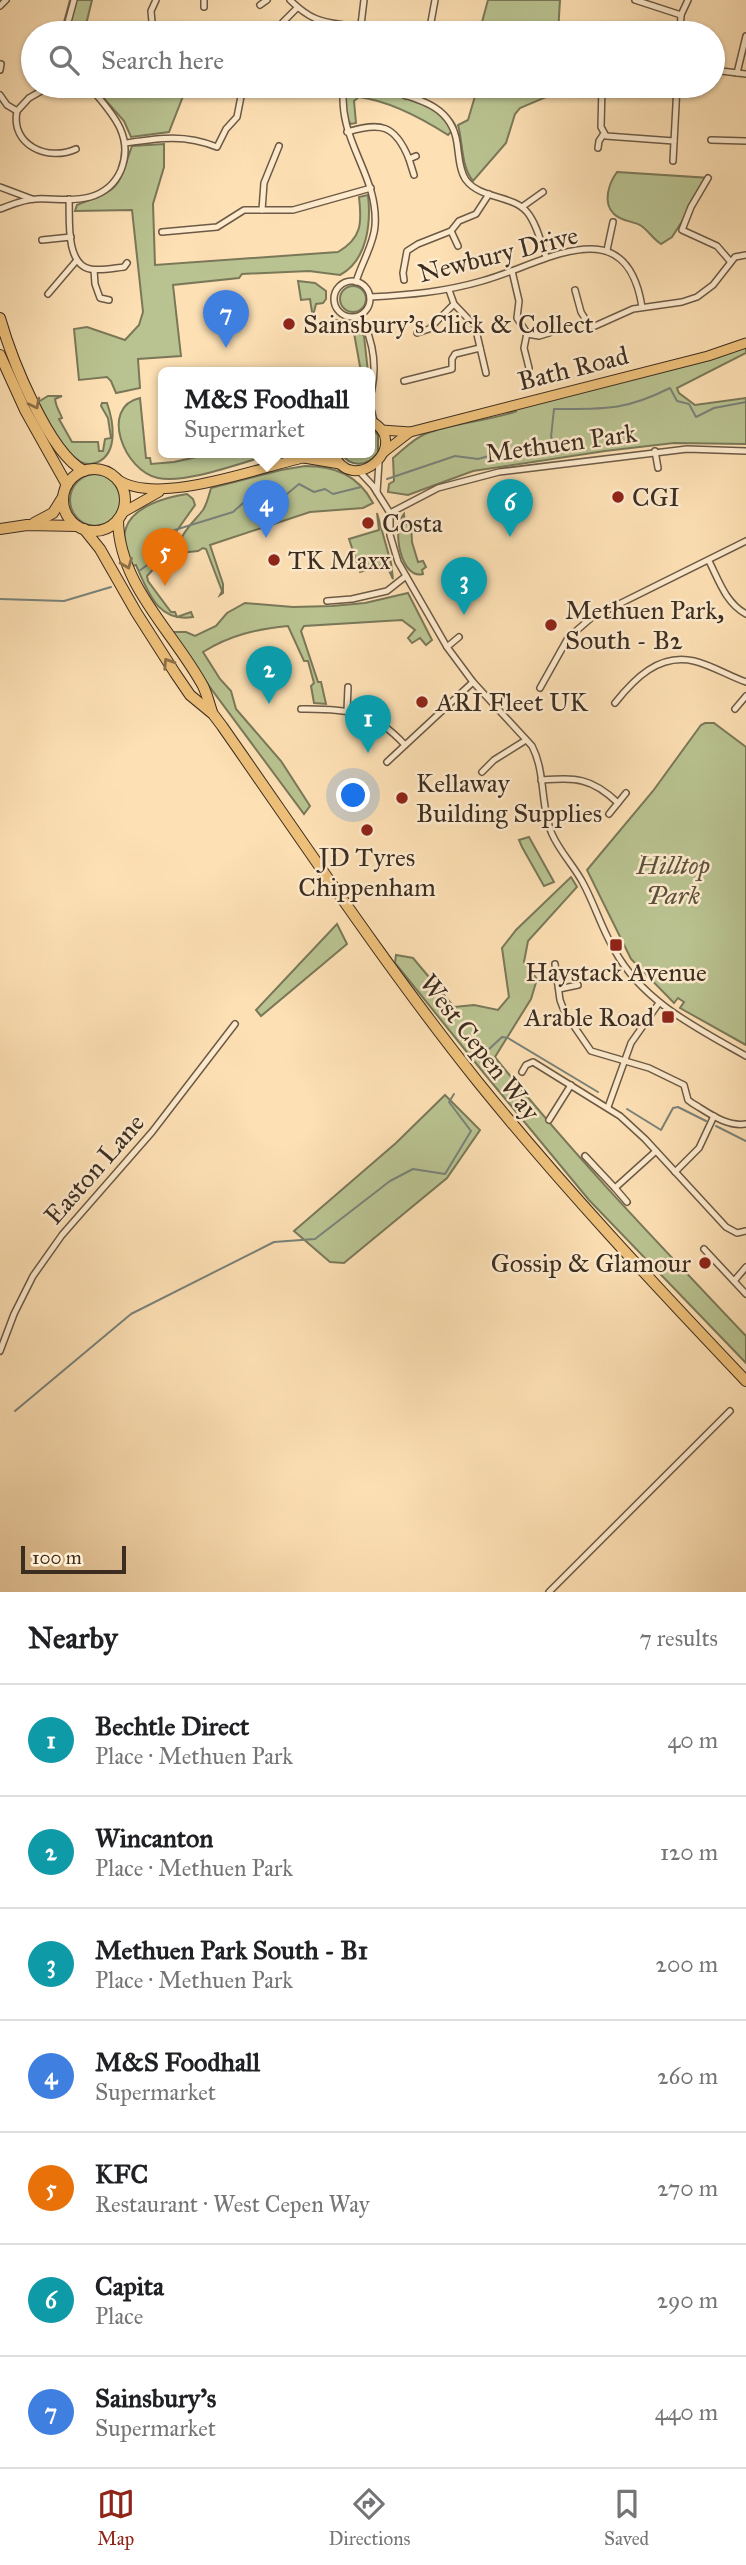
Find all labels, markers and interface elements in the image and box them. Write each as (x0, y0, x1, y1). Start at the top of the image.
search box (21, 21, 725, 98)
icon: search (45, 41, 83, 79)
text: Search here (101, 44, 224, 76)
street label: Newbury Drive (415, 219, 581, 289)
pin: 7 (203, 290, 249, 348)
place label: Sainsbury's Click & Collect (303, 308, 594, 340)
marker: Sainsbury's Click & Collect (281, 316, 297, 332)
street label: Bath Road (514, 339, 632, 397)
popup (158, 367, 375, 458)
text: M&S Foodhall (184, 383, 349, 415)
one-way arrow (26, 397, 40, 409)
text: Supermarket (184, 415, 305, 443)
street label: Methuen Park (483, 416, 640, 469)
pin: 6 (487, 479, 533, 537)
pin: 4 (243, 480, 289, 538)
place label: CGI (632, 481, 680, 513)
marker: CGI (610, 489, 626, 505)
place label: Costa (382, 507, 443, 539)
marker: Costa (360, 515, 376, 531)
pin: 5 (142, 528, 188, 586)
place label: TK Maxx (288, 544, 391, 576)
marker: TK Maxx (266, 552, 282, 568)
one-way arrow (118, 557, 132, 569)
pin: 3 (441, 557, 487, 615)
place label: Methuen Park, South - B2 (565, 594, 724, 656)
marker: Methuen Park, South - B2 (543, 617, 559, 633)
pin: 2 (246, 646, 292, 704)
one-way arrow (164, 658, 177, 671)
place label: ARI Fleet UK (435, 686, 588, 718)
marker: ARI Fleet UK (414, 694, 430, 710)
pin: 1 (345, 695, 391, 753)
place label: Kellaway Building Supplies (416, 767, 602, 829)
your location (336, 778, 370, 812)
marker: Kellaway Building Supplies (394, 790, 410, 806)
marker: JD Tyres Chippenham (359, 822, 375, 838)
place label: JD Tyres Chippenham (298, 841, 436, 903)
park label: Hilltop Park (635, 849, 710, 911)
marker: Haystack Avenue (608, 937, 624, 953)
place label: Haystack Avenue (525, 956, 707, 988)
street label: West Cepen Way (413, 967, 548, 1127)
place label: Arable Road (523, 1001, 654, 1033)
marker: Arable Road (660, 1009, 676, 1025)
street label: Easton Lane (37, 1107, 151, 1231)
place label: Gossip & Glamour (491, 1247, 691, 1279)
marker: Gossip & Glamour (697, 1255, 713, 1271)
scale bar (21, 1543, 126, 1575)
text: 100 m (32, 1546, 82, 1569)
text: Nearby (28, 1620, 118, 1656)
text: 7 results (639, 1624, 718, 1652)
text: Bechtle Direct (95, 1710, 249, 1742)
text: 1 (46, 1726, 56, 1754)
text: 40 m (668, 1726, 718, 1754)
text: Place · Methuen Park (95, 1742, 293, 1770)
text: Wincanton (95, 1822, 213, 1854)
text: 2 (45, 1838, 57, 1866)
text: 120 m (660, 1838, 718, 1866)
text: Place · Methuen Park (95, 1854, 293, 1882)
text: Methuen Park South - B1 (95, 1934, 368, 1966)
text: 3 (46, 1950, 56, 1978)
text: 200 m (656, 1950, 718, 1978)
text: Place · Methuen Park (95, 1966, 293, 1994)
text: M&S Foodhall (95, 2046, 260, 2078)
text: 4 (45, 2062, 57, 2090)
text: 260 m (657, 2062, 718, 2090)
text: Supermarket (95, 2078, 216, 2106)
text: KFC (95, 2158, 148, 2190)
text: 5 (46, 2174, 56, 2202)
text: 270 m (657, 2174, 718, 2202)
text: Restaurant · West Cepen Way (95, 2190, 370, 2218)
text: Capita (95, 2270, 164, 2302)
text: 6 (45, 2286, 57, 2314)
text: 290 m (657, 2286, 718, 2314)
text: Place (95, 2302, 143, 2330)
text: Sainsbury's (95, 2382, 216, 2414)
text: 7 (45, 2398, 57, 2426)
text: 440 m (655, 2398, 718, 2426)
text: Supermarket (95, 2414, 216, 2442)
tab: Map (97, 2485, 135, 2550)
tab: Directions (328, 2485, 410, 2550)
tab: Saved (604, 2485, 649, 2550)

